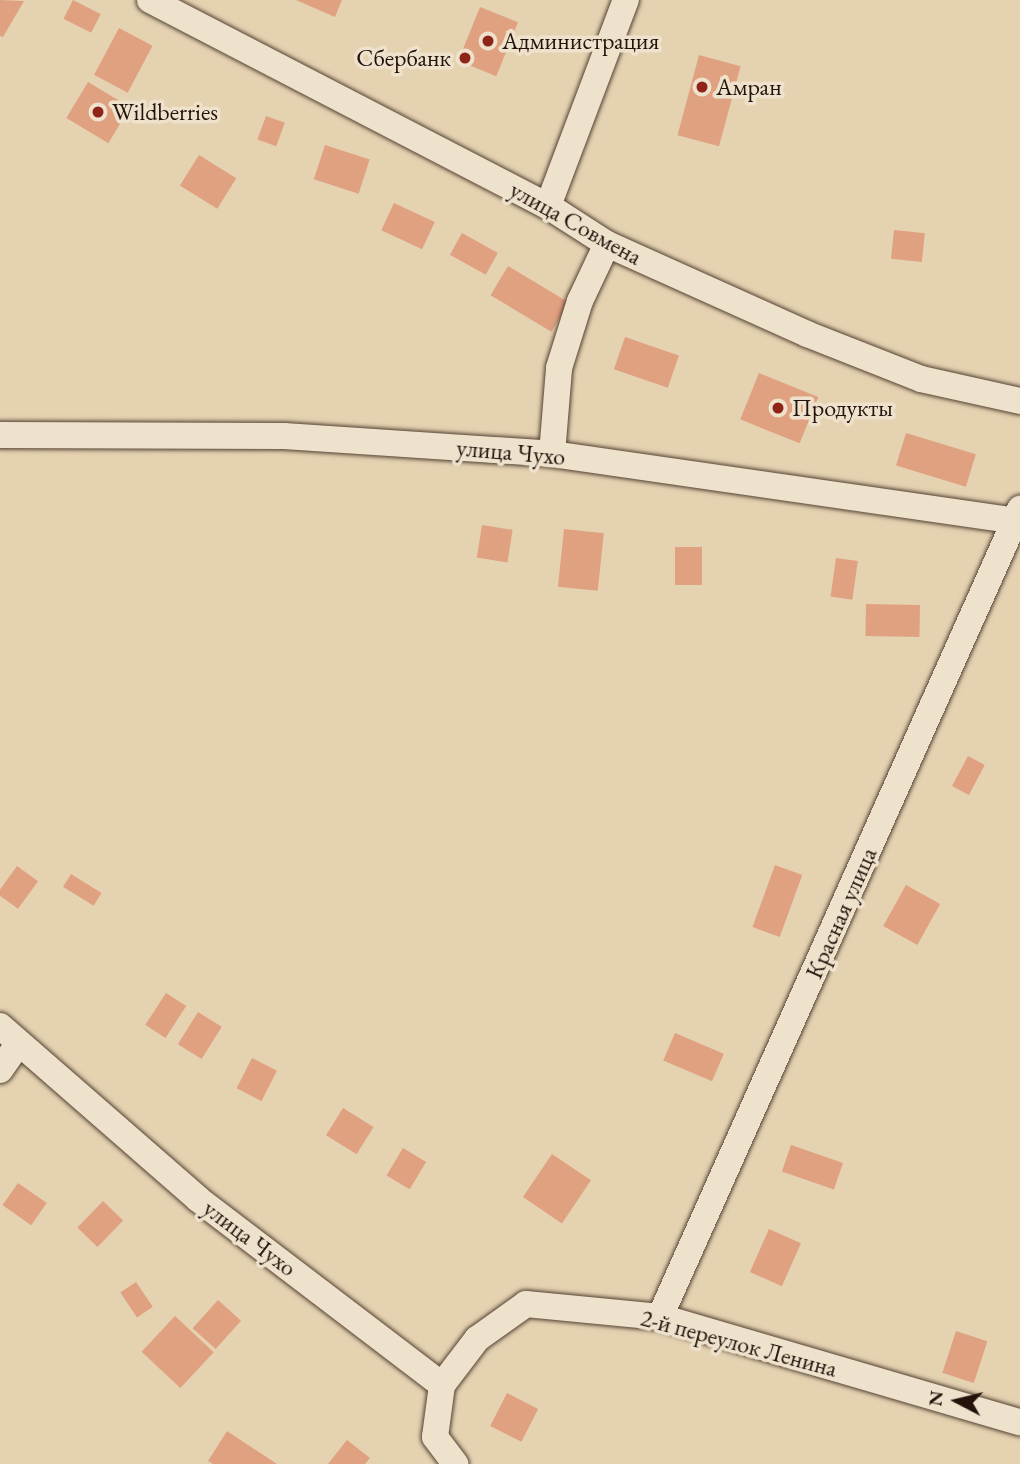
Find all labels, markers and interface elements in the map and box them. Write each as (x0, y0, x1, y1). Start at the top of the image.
place label: Администрация (502, 27, 659, 55)
marker: Администрация (480, 33, 496, 49)
place label: Сбербанк (356, 44, 451, 72)
marker: Сбербанк (457, 50, 473, 66)
place label: Амран (716, 73, 782, 101)
marker: Амран (694, 79, 710, 95)
place label: Wildberries (112, 98, 218, 126)
marker: Wildberries (90, 104, 106, 120)
street label: улица Совмена (505, 175, 647, 271)
place label: Продукты (792, 394, 893, 422)
marker: Продукты (770, 400, 786, 416)
street label: улица Чухо (455, 433, 567, 471)
street label: Красная улица (799, 843, 883, 983)
street label: улица Чухо (198, 1194, 302, 1282)
street label: 2-й переулок Ленина (638, 1303, 840, 1383)
north arrow (922, 1366, 992, 1436)
text: N (922, 1389, 949, 1408)

